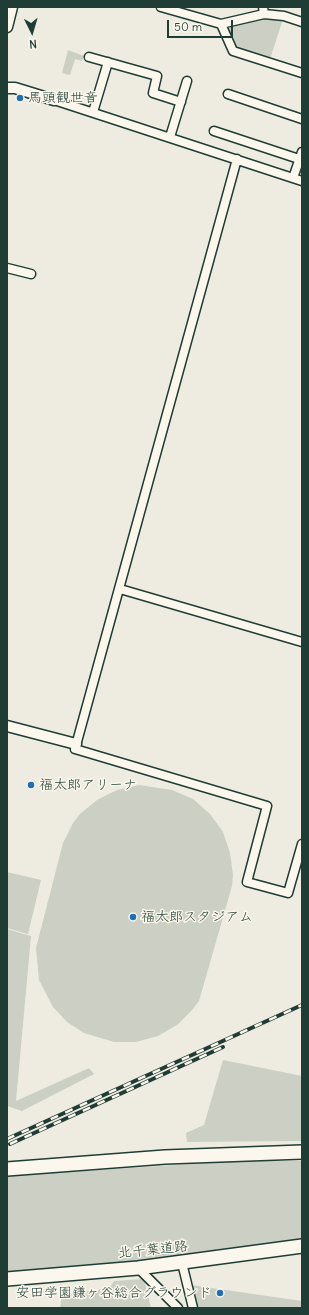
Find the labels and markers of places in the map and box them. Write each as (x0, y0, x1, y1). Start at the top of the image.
place label: 馬頭観世音 (28, 90, 98, 106)
marker: 馬頭観世音 (15, 93, 25, 103)
place label: 福太郎アリーナ (39, 777, 137, 793)
marker: 福太郎アリーナ (26, 780, 36, 790)
place label: 福太郎スタジアム (141, 909, 253, 925)
marker: 福太郎スタジアム (128, 912, 138, 922)
place label: 安田学園鎌ヶ谷総合グラウンド (16, 1285, 212, 1301)
marker: 安田学園鎌ヶ谷総合グラウンド (215, 1288, 225, 1298)

